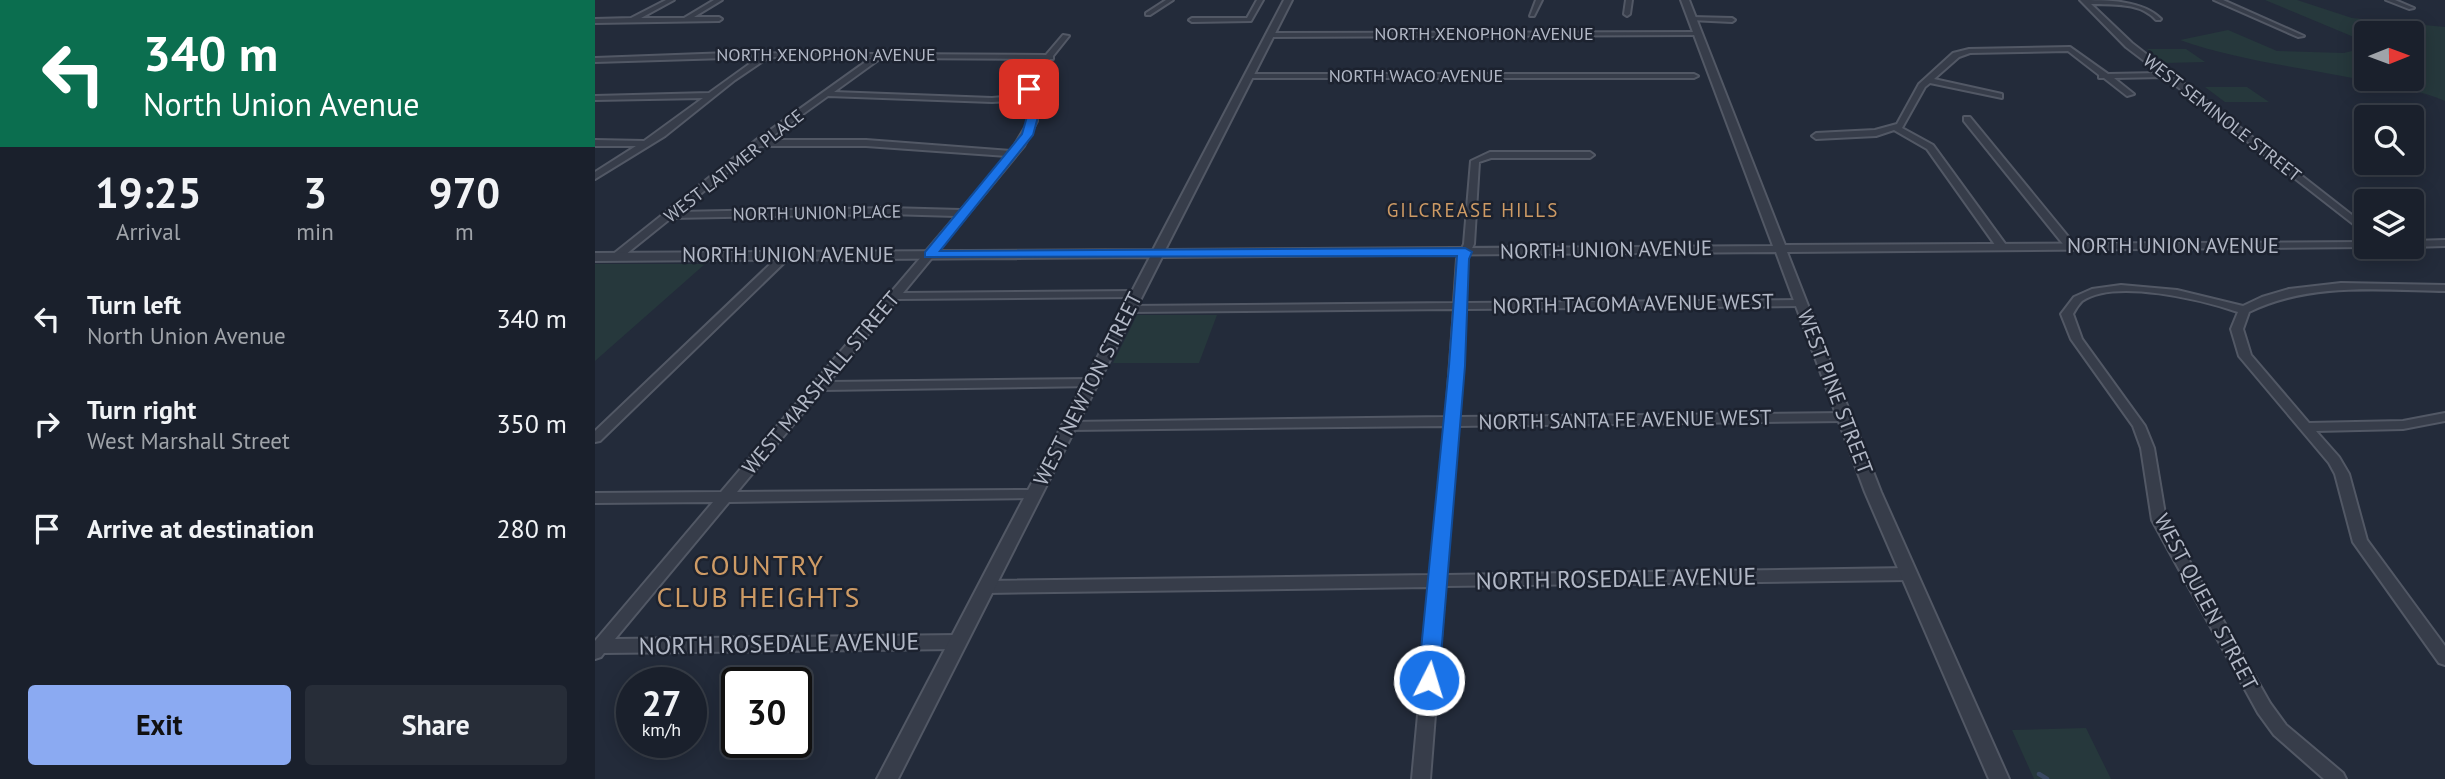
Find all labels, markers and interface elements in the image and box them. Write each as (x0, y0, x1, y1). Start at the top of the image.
text: 340 m (143, 21, 278, 85)
north arrow (2354, 21, 2424, 91)
map controls (2354, 21, 2424, 259)
street label: NORTH XENOPHON AVENUE (1374, 22, 1594, 45)
icon: left (28, 28, 119, 119)
street label: NORTH XENOPHON AVENUE (716, 43, 936, 66)
street label: WEST SEMINOLE STREET (2139, 49, 2306, 187)
pin (999, 59, 1059, 119)
street label: NORTH WACO AVENUE (1329, 64, 1503, 87)
icon: arrive (1010, 70, 1048, 108)
text: North Union Avenue (143, 83, 419, 125)
street label: WEST LATIMER PLACE (659, 104, 808, 227)
button: search (2354, 105, 2424, 175)
text: 19:25 (95, 165, 201, 220)
text: 3 (303, 165, 327, 220)
text: 970 (429, 165, 500, 220)
button: layers (2354, 189, 2424, 259)
district label: GILCREASE HILLS (1387, 198, 1559, 222)
street label: NORTH UNION PLACE (732, 200, 902, 225)
text: Arrival (116, 217, 180, 246)
text: min (296, 217, 334, 246)
text: m (455, 217, 474, 246)
street label: NORTH UNION AVENUE (2067, 232, 2279, 259)
street label: NORTH UNION AVENUE (1500, 234, 1712, 265)
street label: NORTH UNION AVENUE (682, 241, 894, 268)
street label: WEST MARSHALL STREET (736, 285, 905, 480)
street label: WEST NEWTON STREET (1027, 287, 1148, 490)
text: Turn left (87, 288, 181, 321)
street label: NORTH TACOMA AVENUE WEST (1492, 288, 1774, 319)
icon: left (28, 300, 66, 338)
text: 340 m (496, 302, 567, 335)
street label: WEST PINE STREET (1792, 306, 1879, 478)
text: North Union Avenue (87, 321, 286, 350)
text: Turn right (87, 393, 196, 426)
street label: NORTH SANTA FE AVENUE WEST (1478, 403, 1772, 436)
icon: right (28, 405, 66, 443)
text: 350 m (496, 407, 567, 440)
text: West Marshall Street (87, 426, 290, 455)
street label: WEST QUEEN STREET (2149, 509, 2265, 695)
icon: arrive (28, 510, 66, 548)
text: Arrive at destination (87, 512, 314, 545)
text: 280 m (496, 512, 567, 545)
district label: COUNTRY CLUB HEIGHTS (657, 546, 861, 615)
street label: NORTH ROSEDALE AVENUE (1475, 561, 1757, 596)
street label: NORTH ROSEDALE AVENUE (638, 626, 920, 661)
position arrow (1392, 643, 1466, 717)
speed limit sign: 30 (721, 667, 812, 758)
text: 27 (642, 680, 681, 726)
button: Exit (28, 685, 291, 765)
button: Share (305, 685, 567, 765)
text: km/h (642, 718, 681, 741)

